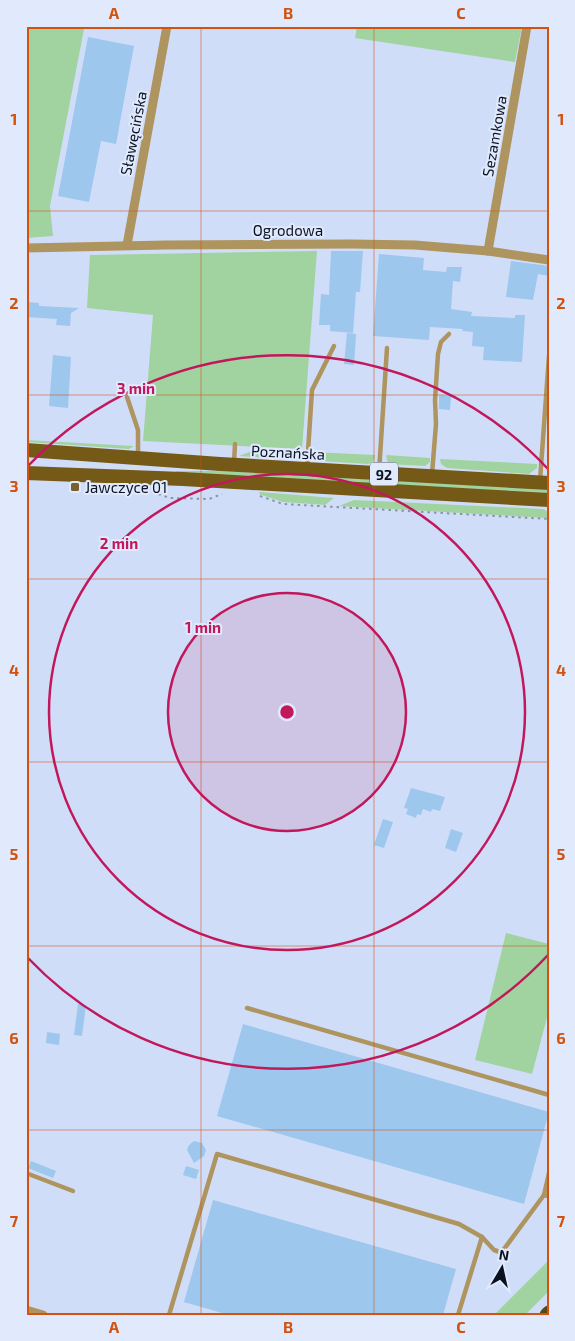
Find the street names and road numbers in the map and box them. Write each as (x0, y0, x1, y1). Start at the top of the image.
street label: Sławęcińska (116, 89, 150, 177)
street label: Sezamkowa (478, 94, 510, 178)
street label: Ogrodowa (253, 221, 323, 239)
street label: Poznańska (251, 441, 325, 463)
road number: 92 (370, 462, 398, 486)

